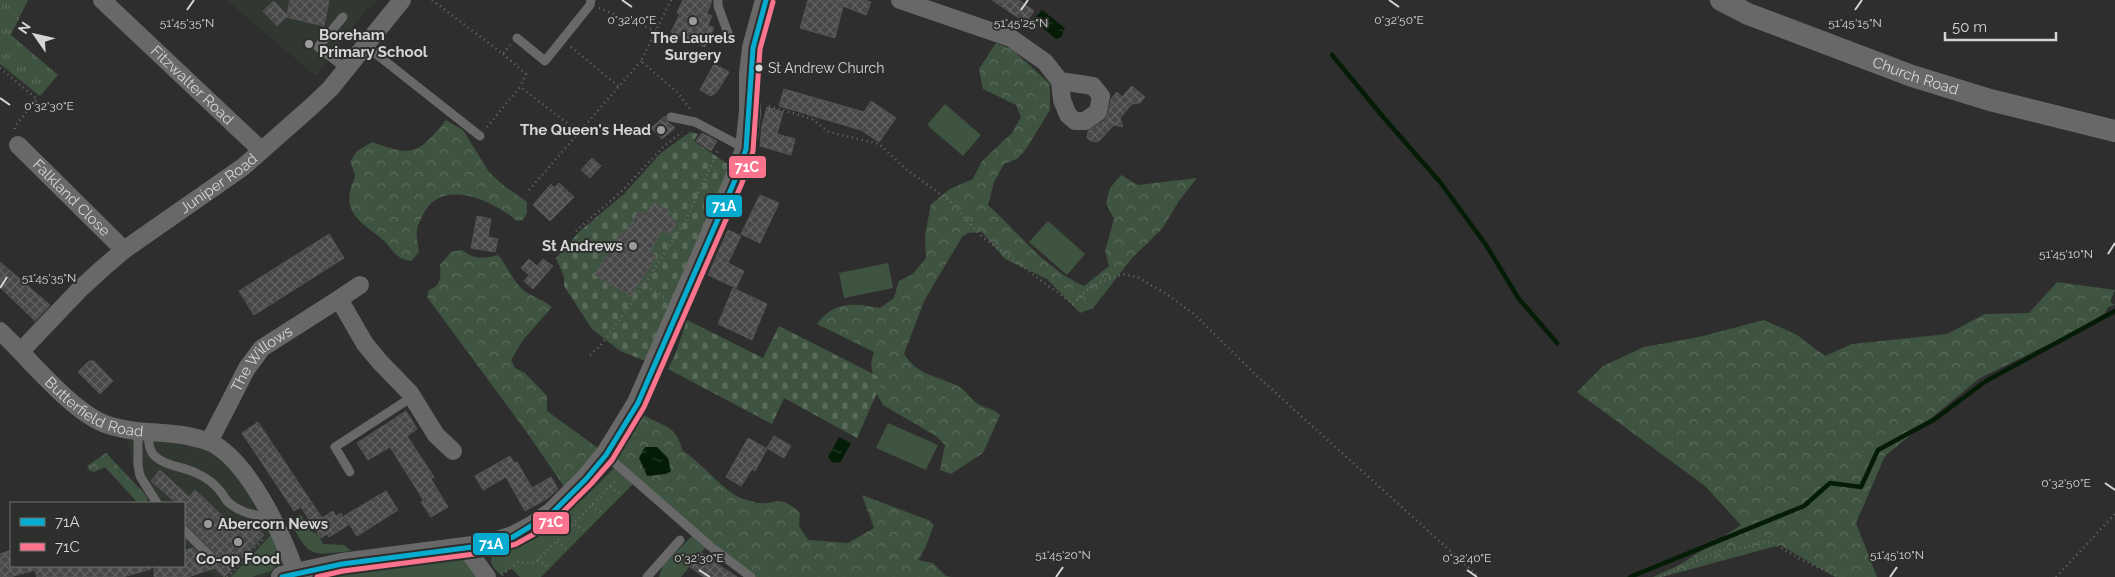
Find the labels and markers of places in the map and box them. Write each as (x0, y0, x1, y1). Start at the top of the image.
marker: The Laurels Surgery (687, 15, 699, 27)
place label: Boreham Primary School (319, 26, 428, 61)
place label: The Laurels Surgery (651, 29, 735, 64)
marker: Boreham Primary School (303, 38, 315, 50)
place label: St Andrew Church (768, 60, 884, 76)
marker: St Andrew Church (754, 63, 764, 73)
place label: The Queen's Head (520, 121, 651, 139)
marker: The Queen's Head (655, 124, 667, 136)
place label: St Andrews (542, 237, 623, 255)
marker: St Andrews (627, 240, 639, 252)
place label: Abercorn News (218, 515, 328, 533)
marker: Abercorn News (202, 518, 214, 530)
marker: Co-op Food (232, 536, 244, 548)
place label: Co-op Food (196, 550, 280, 568)

